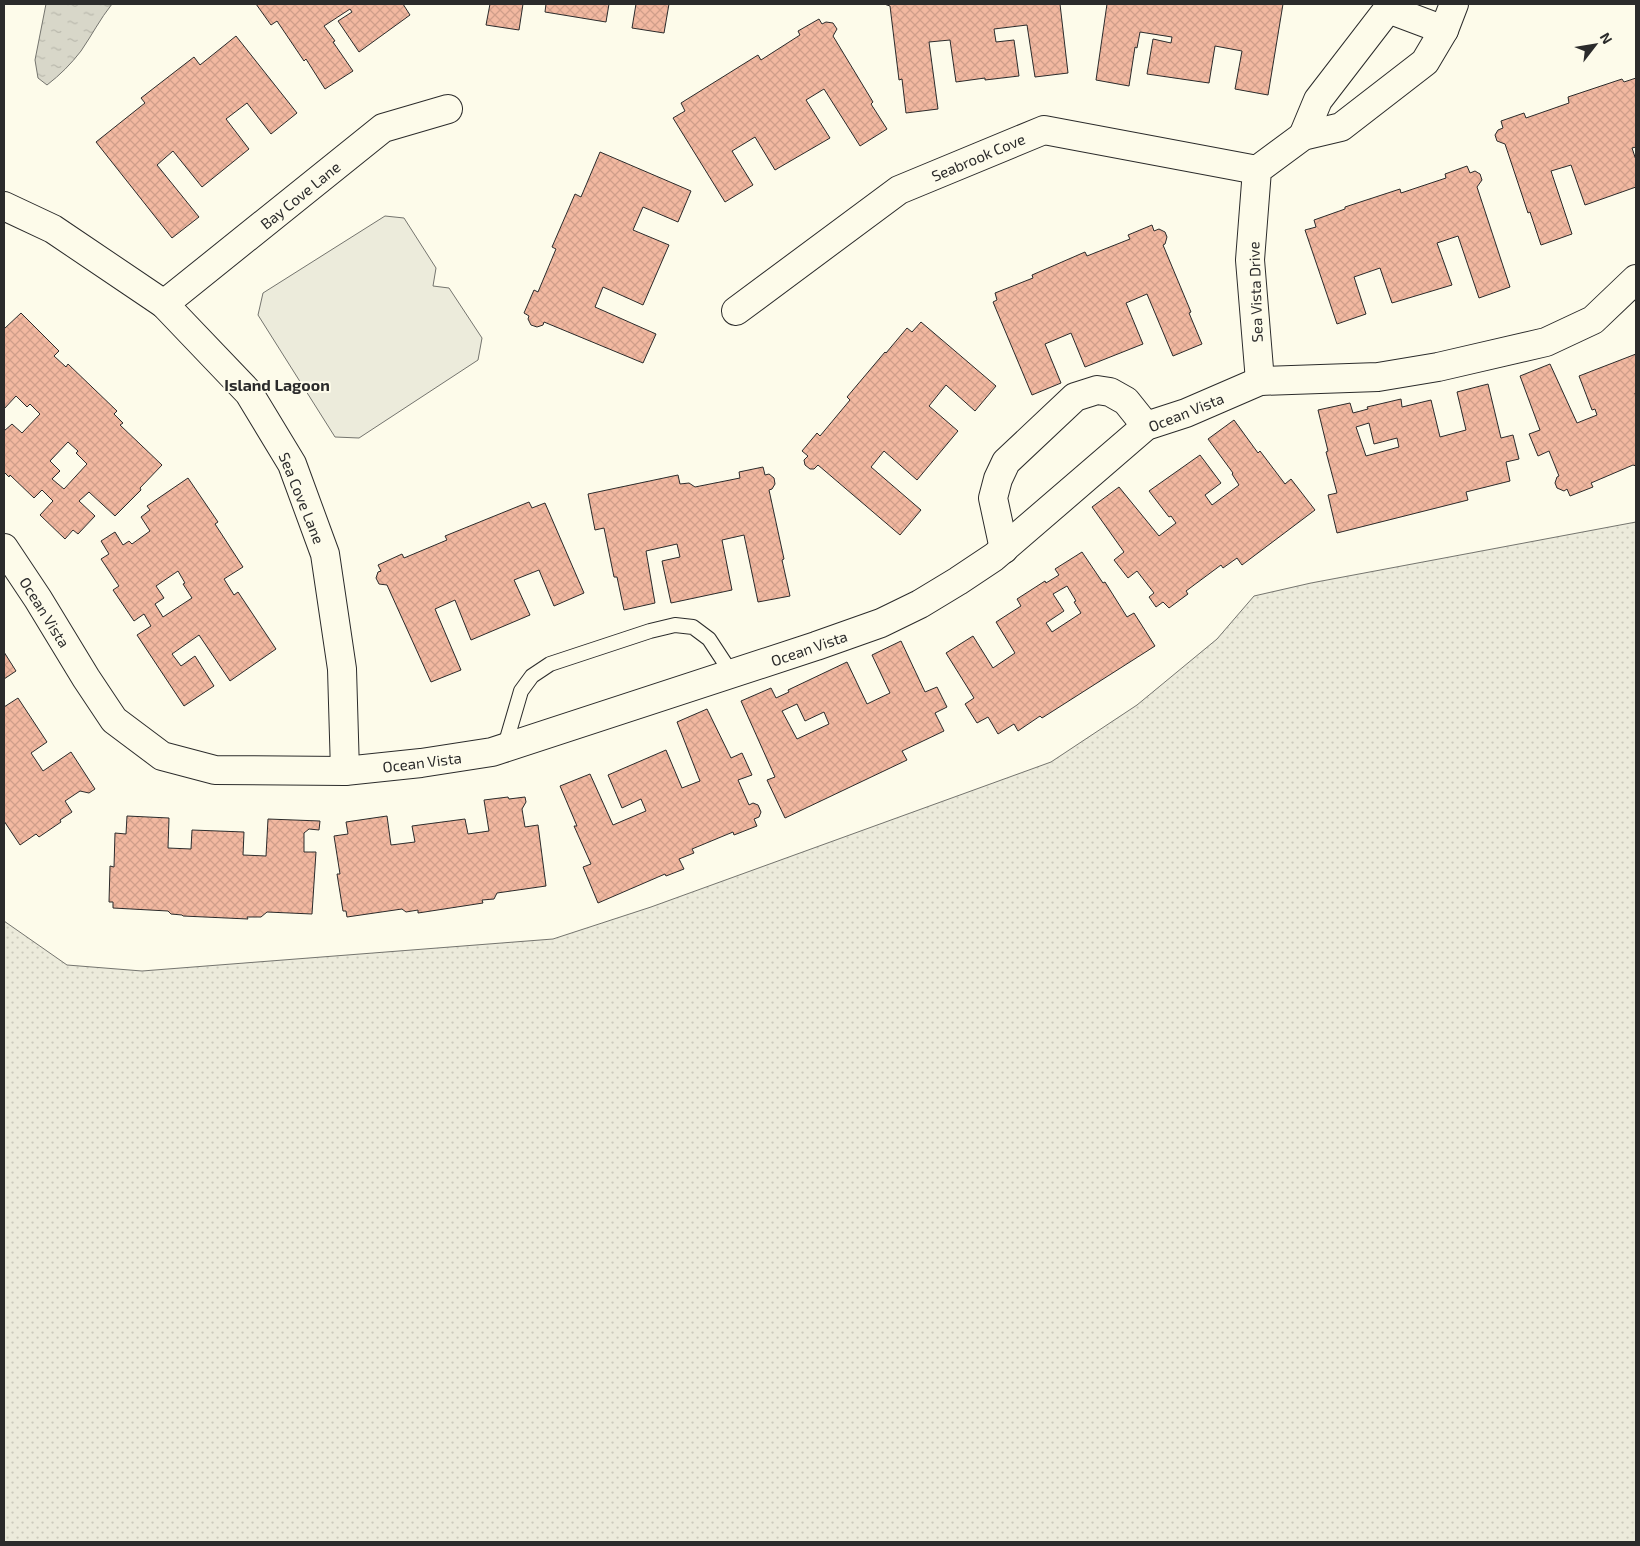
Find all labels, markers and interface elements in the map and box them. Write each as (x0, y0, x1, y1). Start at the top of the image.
north arrow (1570, 20, 1620, 70)
text: N (1597, 29, 1616, 47)
street label: Seabrook Cove (929, 129, 1027, 185)
street label: Bay Cove Lane (256, 157, 344, 233)
street label: Sea Vista Drive (1244, 241, 1266, 343)
district label: Island Lagoon (224, 375, 330, 394)
street label: Ocean Vista (1146, 389, 1226, 435)
street label: Sea Cove Lane (275, 450, 329, 546)
street label: Ocean Vista (16, 573, 74, 651)
street label: Ocean Vista (768, 627, 850, 669)
street label: Ocean Vista (381, 748, 463, 776)

